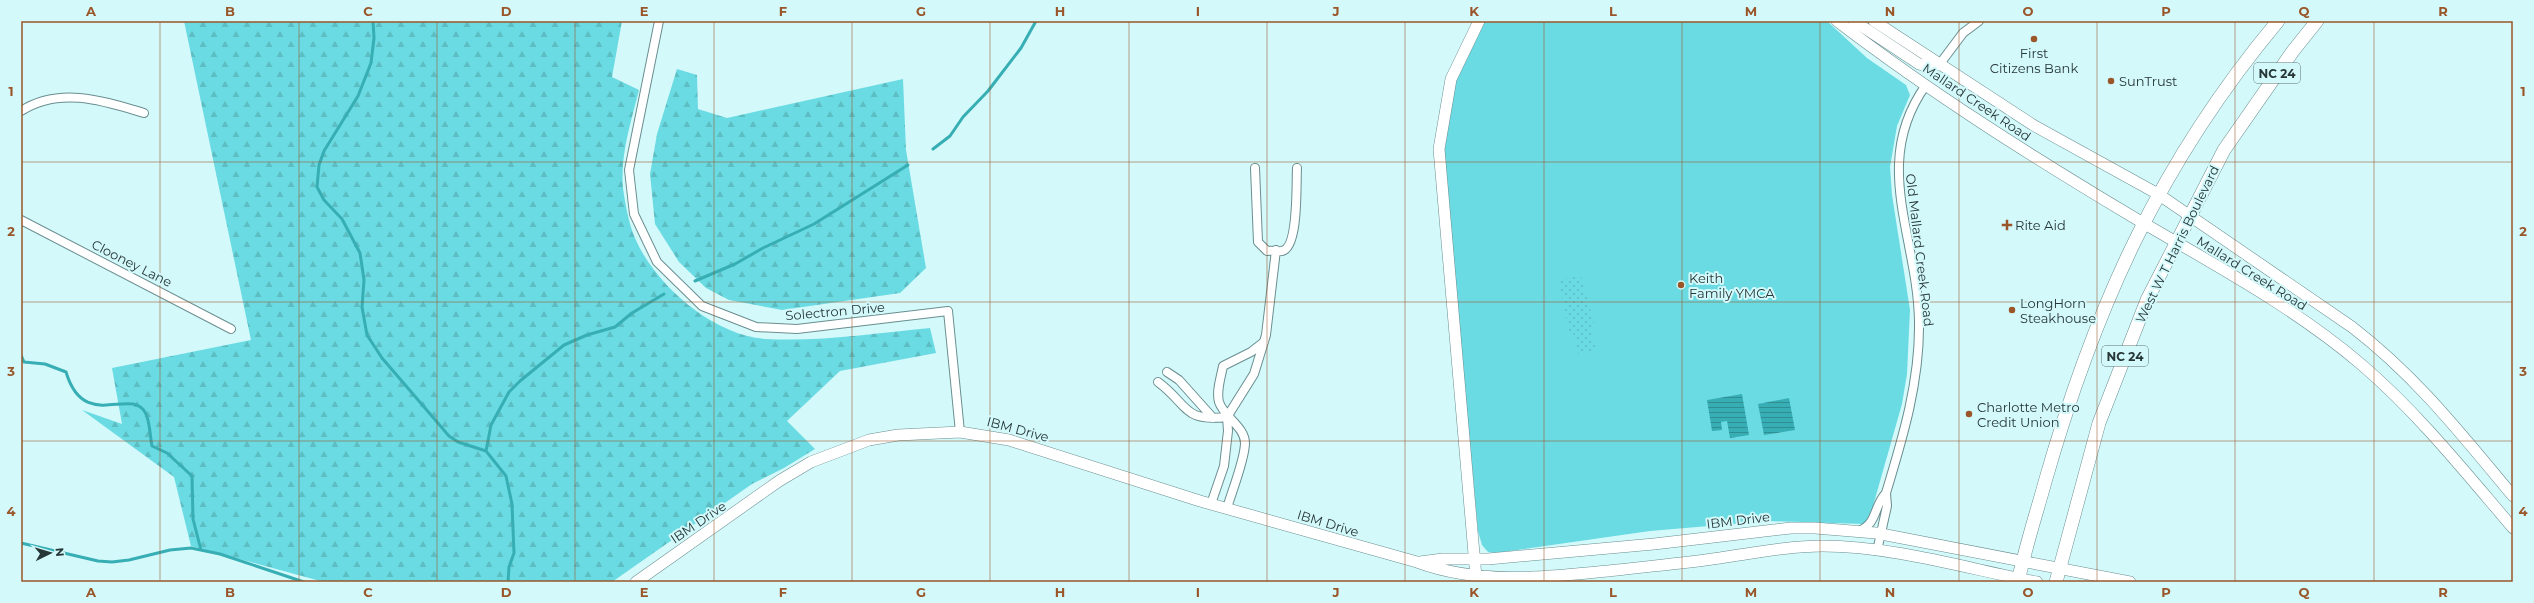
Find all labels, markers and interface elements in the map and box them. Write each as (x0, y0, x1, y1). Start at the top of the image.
text: A (85, 3, 97, 19)
text: B (225, 3, 235, 19)
text: C (363, 3, 373, 19)
text: D (501, 3, 512, 19)
text: E (640, 3, 649, 19)
text: F (779, 3, 787, 19)
text: G (916, 3, 926, 19)
text: H (1055, 3, 1065, 19)
text: I (1196, 3, 1200, 19)
text: J (1331, 3, 1340, 19)
text: K (1469, 3, 1479, 19)
text: L (1609, 3, 1617, 19)
text: M (1745, 3, 1757, 19)
text: N (1885, 3, 1895, 19)
text: O (2023, 3, 2034, 19)
text: P (2161, 3, 2171, 19)
text: Q (2299, 3, 2310, 19)
text: R (2438, 3, 2448, 19)
marker: First Citizens Bank (2029, 34, 2039, 44)
place label: First Citizens Bank (1990, 45, 2078, 76)
street label: Mallard Creek Road (1920, 60, 2034, 144)
road number: NC 24 (2254, 63, 2300, 83)
place label: SunTrust (2119, 73, 2177, 89)
marker: SunTrust (2106, 76, 2116, 86)
text: 1 (8, 83, 14, 99)
text: 1 (2520, 83, 2526, 99)
street label: West W T Harris Boulevard (2132, 163, 2222, 325)
street label: Old Mallard Creek Road (1903, 173, 1937, 327)
place label: Rite Aid (2015, 217, 2066, 233)
marker: Rite Aid (2002, 220, 2012, 230)
text: 2 (7, 223, 15, 239)
text: 2 (2519, 223, 2527, 239)
street label: Mallard Creek Road (2194, 233, 2310, 313)
street label: Clooney Lane (89, 236, 175, 290)
place label: Keith Family YMCA (1689, 270, 1775, 301)
marker: Keith Family YMCA (1676, 280, 1686, 290)
place label: LongHorn Steakhouse (2020, 295, 2096, 326)
street label: Solectron Drive (785, 299, 885, 323)
marker: LongHorn Steakhouse (2007, 305, 2017, 315)
road number: NC 24 (2102, 346, 2148, 366)
text: 3 (6, 363, 15, 379)
text: 3 (2518, 363, 2527, 379)
place label: Charlotte Metro Credit Union (1977, 399, 2080, 430)
marker: Charlotte Metro Credit Union (1964, 409, 1974, 419)
street label: IBM Drive (985, 413, 1051, 445)
street label: IBM Drive (667, 498, 729, 546)
text: 4 (7, 503, 16, 519)
text: 4 (2519, 503, 2528, 519)
street label: IBM Drive (1295, 506, 1361, 540)
street label: IBM Drive (1705, 508, 1771, 532)
north arrow (30, 533, 70, 573)
text: N (53, 547, 67, 557)
text: A (85, 584, 97, 600)
text: B (225, 584, 235, 600)
text: C (363, 584, 373, 600)
text: D (501, 584, 512, 600)
text: E (640, 584, 649, 600)
text: F (779, 584, 787, 600)
text: G (916, 584, 926, 600)
text: H (1055, 584, 1065, 600)
text: I (1196, 584, 1200, 600)
text: J (1331, 584, 1340, 600)
text: K (1469, 584, 1479, 600)
text: L (1609, 584, 1617, 600)
text: M (1745, 584, 1757, 600)
text: N (1885, 584, 1895, 600)
text: O (2023, 584, 2034, 600)
text: P (2161, 584, 2171, 600)
text: Q (2299, 584, 2310, 600)
text: R (2438, 584, 2448, 600)

